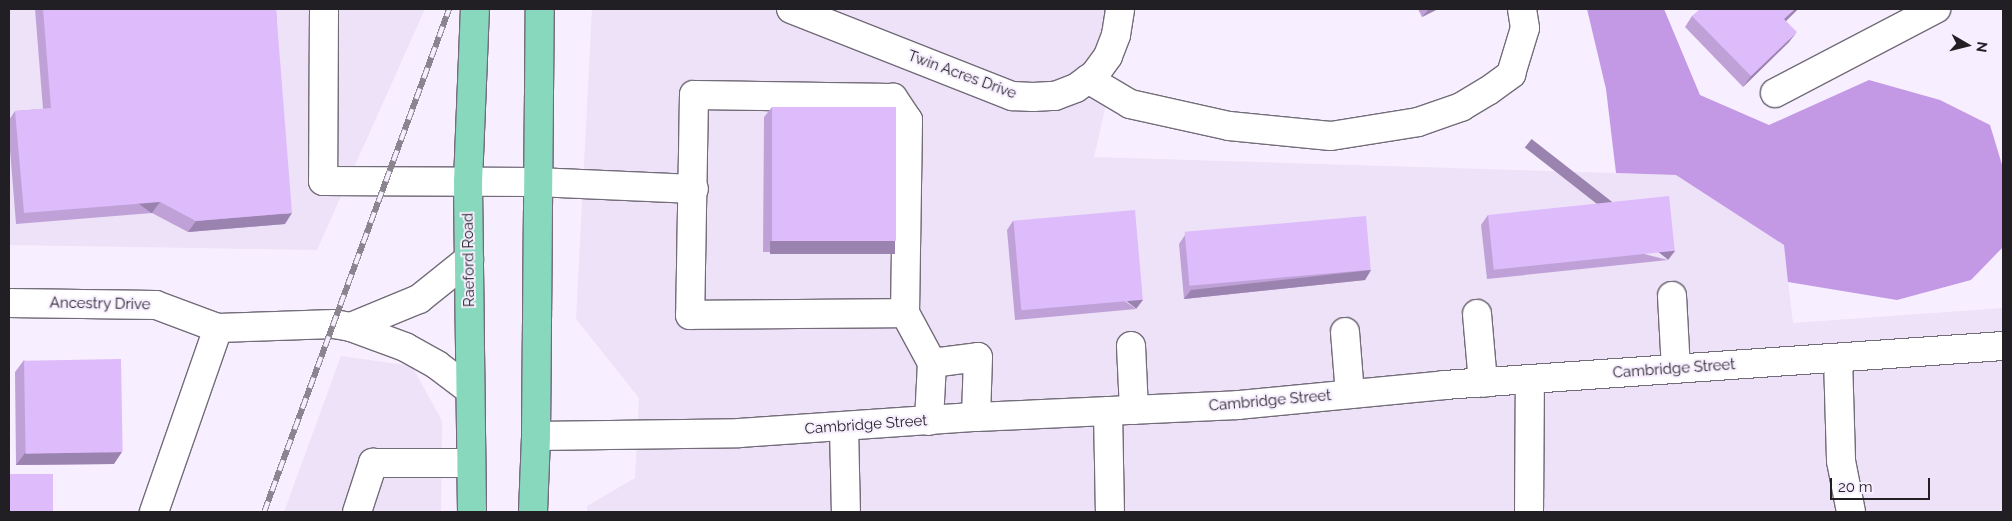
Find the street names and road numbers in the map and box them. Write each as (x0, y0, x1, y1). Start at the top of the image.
street label: Twin Acres Drive (905, 47, 1019, 103)
street label: Raeford Road (459, 213, 479, 307)
street label: Ancestry Drive (49, 294, 151, 314)
street label: Cambridge Street (1612, 356, 1736, 382)
street label: Cambridge Street (1208, 387, 1332, 415)
street label: Cambridge Street (804, 412, 928, 438)

